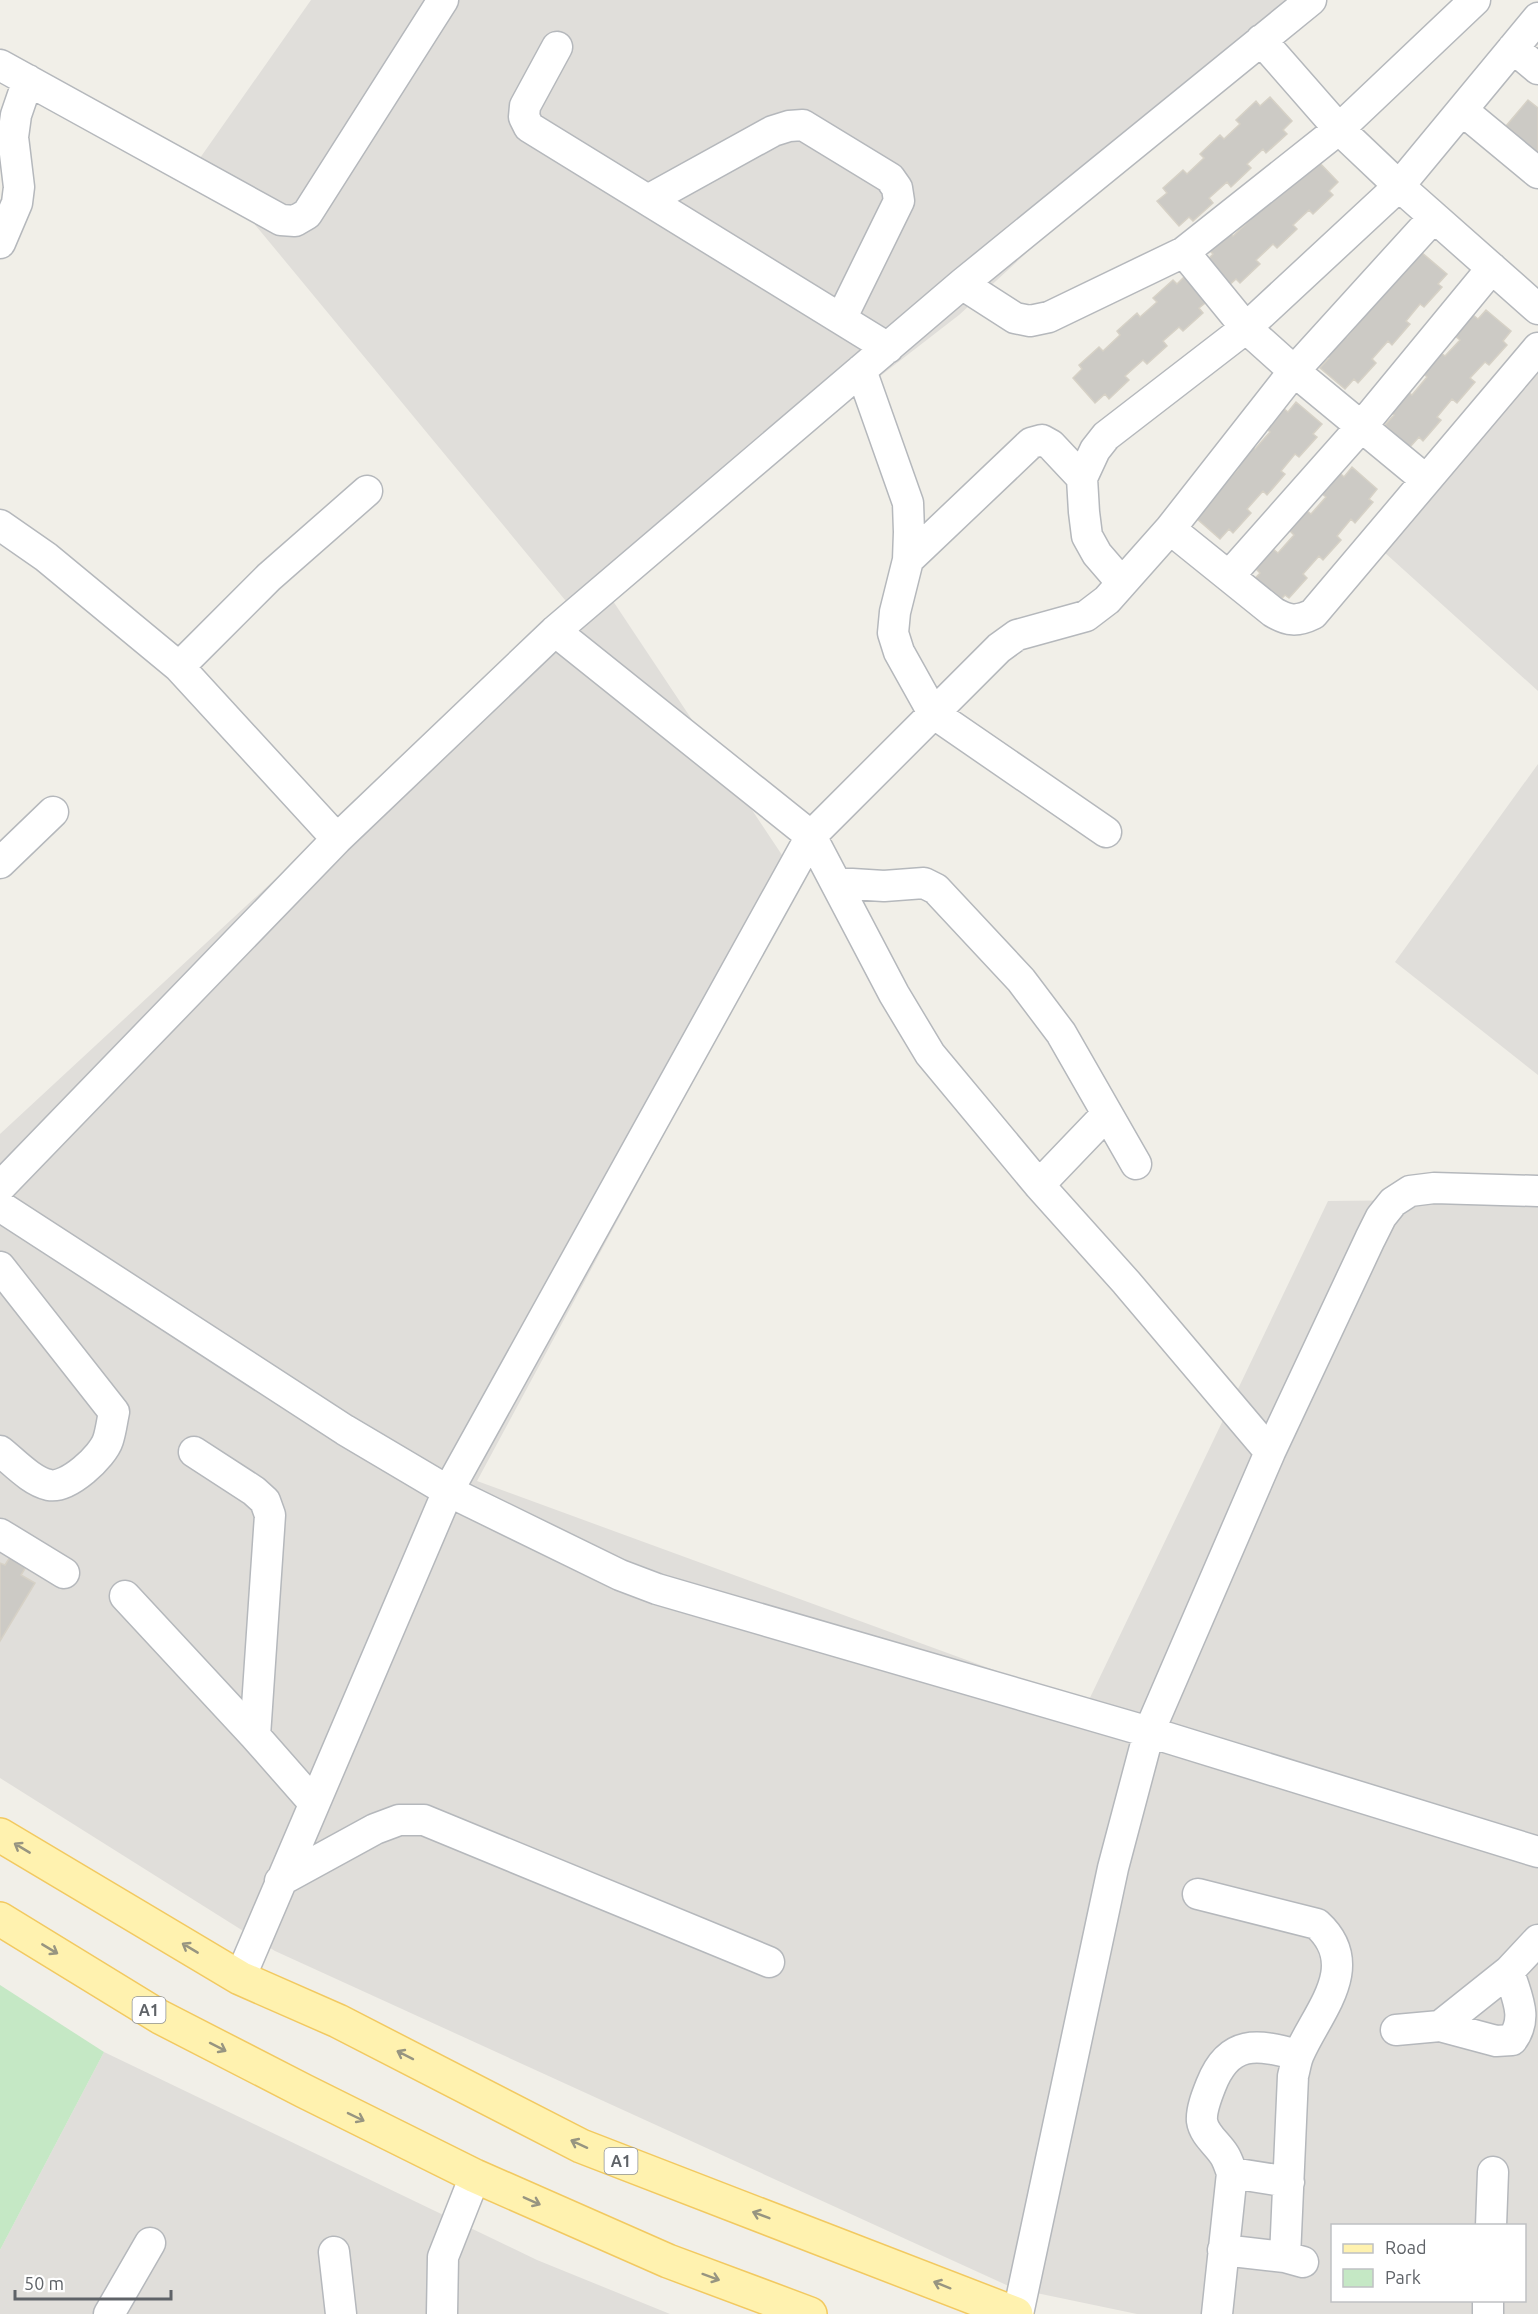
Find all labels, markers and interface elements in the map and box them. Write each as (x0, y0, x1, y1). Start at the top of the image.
one-way arrow (14, 1842, 31, 1854)
one-way arrow (182, 1941, 199, 1953)
one-way arrow (41, 1944, 58, 1956)
road number: A1 (132, 1997, 166, 2023)
one-way arrow (209, 2042, 227, 2053)
one-way arrow (397, 2049, 415, 2060)
one-way arrow (347, 2112, 365, 2123)
one-way arrow (570, 2138, 588, 2149)
road number: A1 (604, 2148, 638, 2174)
one-way arrow (522, 2196, 541, 2207)
one-way arrow (752, 2208, 770, 2219)
legend (1331, 2224, 1526, 2302)
text: Road (1385, 2237, 1427, 2257)
scale bar (15, 2263, 171, 2301)
text: Park (1385, 2267, 1421, 2287)
one-way arrow (702, 2272, 720, 2283)
text: 50 m (24, 2273, 64, 2293)
one-way arrow (934, 2279, 952, 2290)

